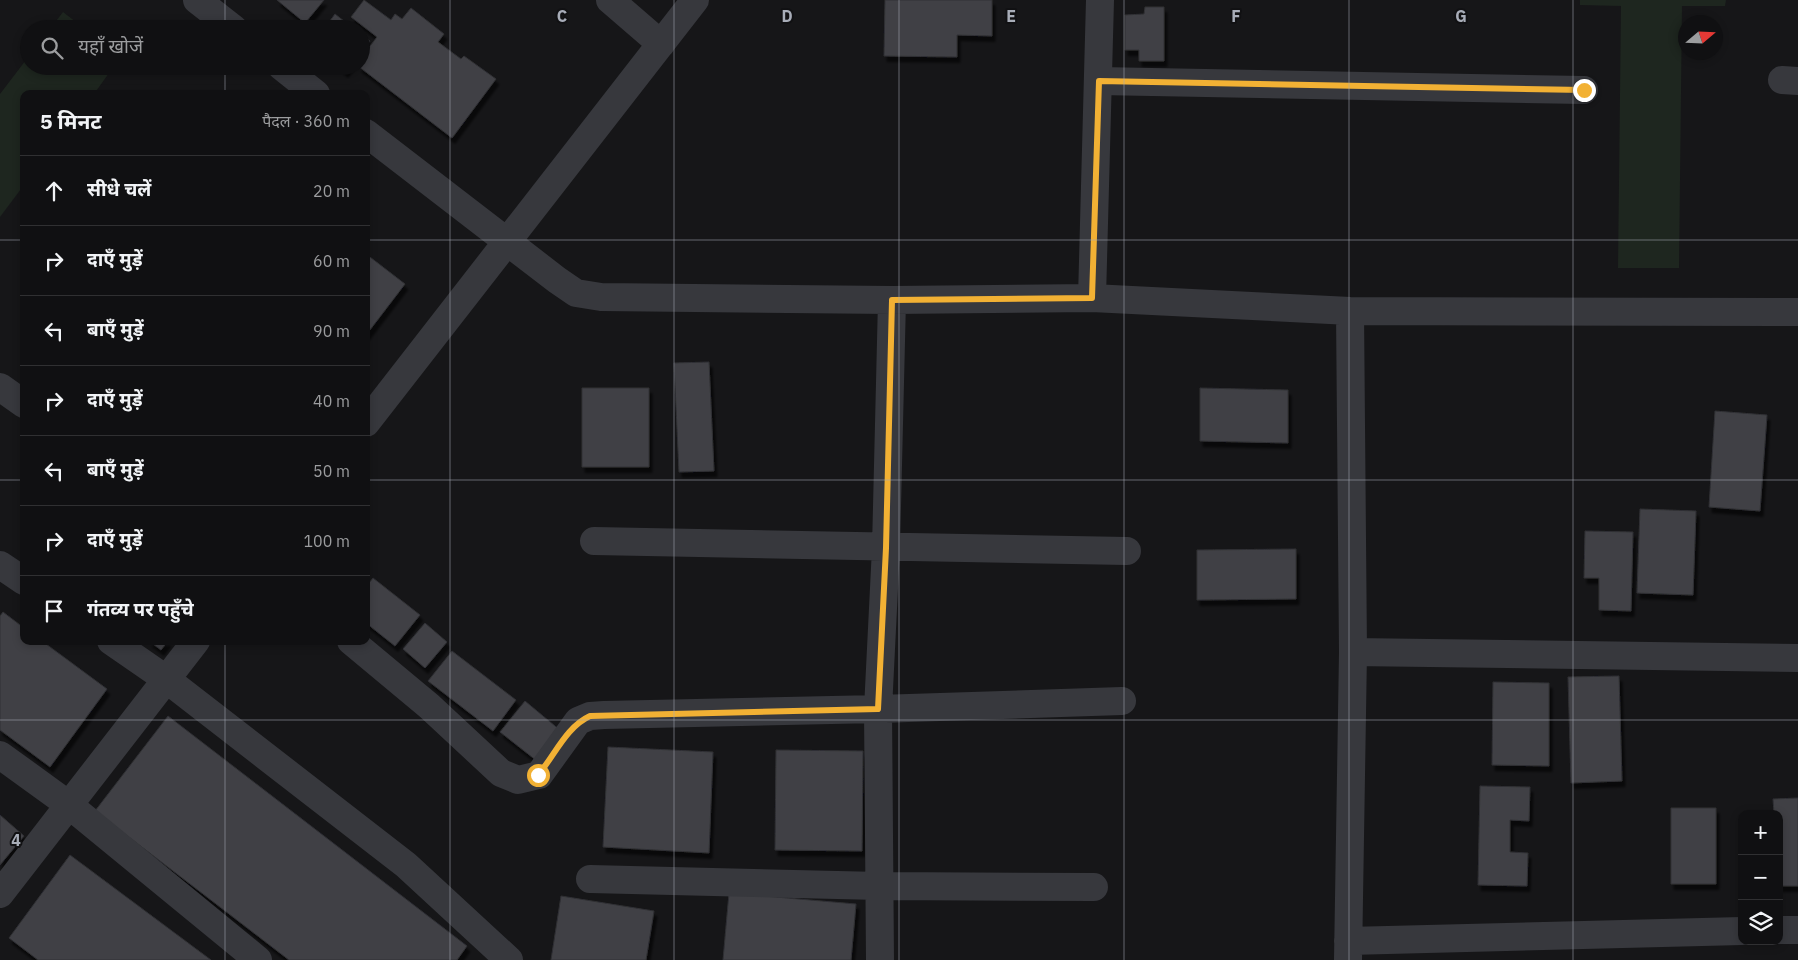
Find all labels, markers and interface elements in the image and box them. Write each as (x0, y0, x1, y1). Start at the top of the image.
text: C (557, 6, 567, 26)
text: D (781, 6, 793, 26)
text: E (1006, 6, 1016, 26)
text: F (1231, 6, 1241, 26)
text: G (1455, 6, 1467, 26)
north arrow (1678, 15, 1723, 60)
search box (20, 20, 370, 75)
icon: search (38, 34, 66, 62)
text: यहाँ खोजें (78, 34, 143, 58)
route end (1573, 79, 1596, 102)
text: 5 मिनट (40, 107, 102, 135)
text: पैदल · 360 m (262, 111, 350, 131)
icon: ahead (40, 177, 68, 205)
text: सीधे चलें (87, 177, 151, 201)
text: 20 m (313, 181, 350, 201)
icon: right (40, 247, 68, 275)
text: दाएँ मुड़ें (87, 247, 143, 271)
text: 60 m (313, 251, 350, 271)
icon: left (40, 317, 68, 345)
text: बाएँ मुड़ें (87, 317, 144, 341)
text: 90 m (313, 321, 350, 341)
icon: right (40, 387, 68, 415)
text: दाएँ मुड़ें (87, 387, 143, 411)
text: 40 m (313, 391, 350, 411)
icon: left (40, 457, 68, 485)
text: बाएँ मुड़ें (87, 457, 144, 481)
text: 50 m (313, 461, 350, 481)
icon: right (40, 527, 68, 555)
text: दाएँ मुड़ें (87, 527, 143, 551)
text: 100 m (303, 531, 350, 551)
icon: arrive (40, 597, 68, 625)
text: गंतव्य पर पहुँचे (87, 597, 194, 621)
route start (527, 764, 550, 787)
map controls (1738, 810, 1783, 945)
button: + (1738, 810, 1783, 855)
text: 4 (11, 830, 21, 850)
button: − (1738, 855, 1783, 900)
button: layers (1738, 900, 1783, 945)

